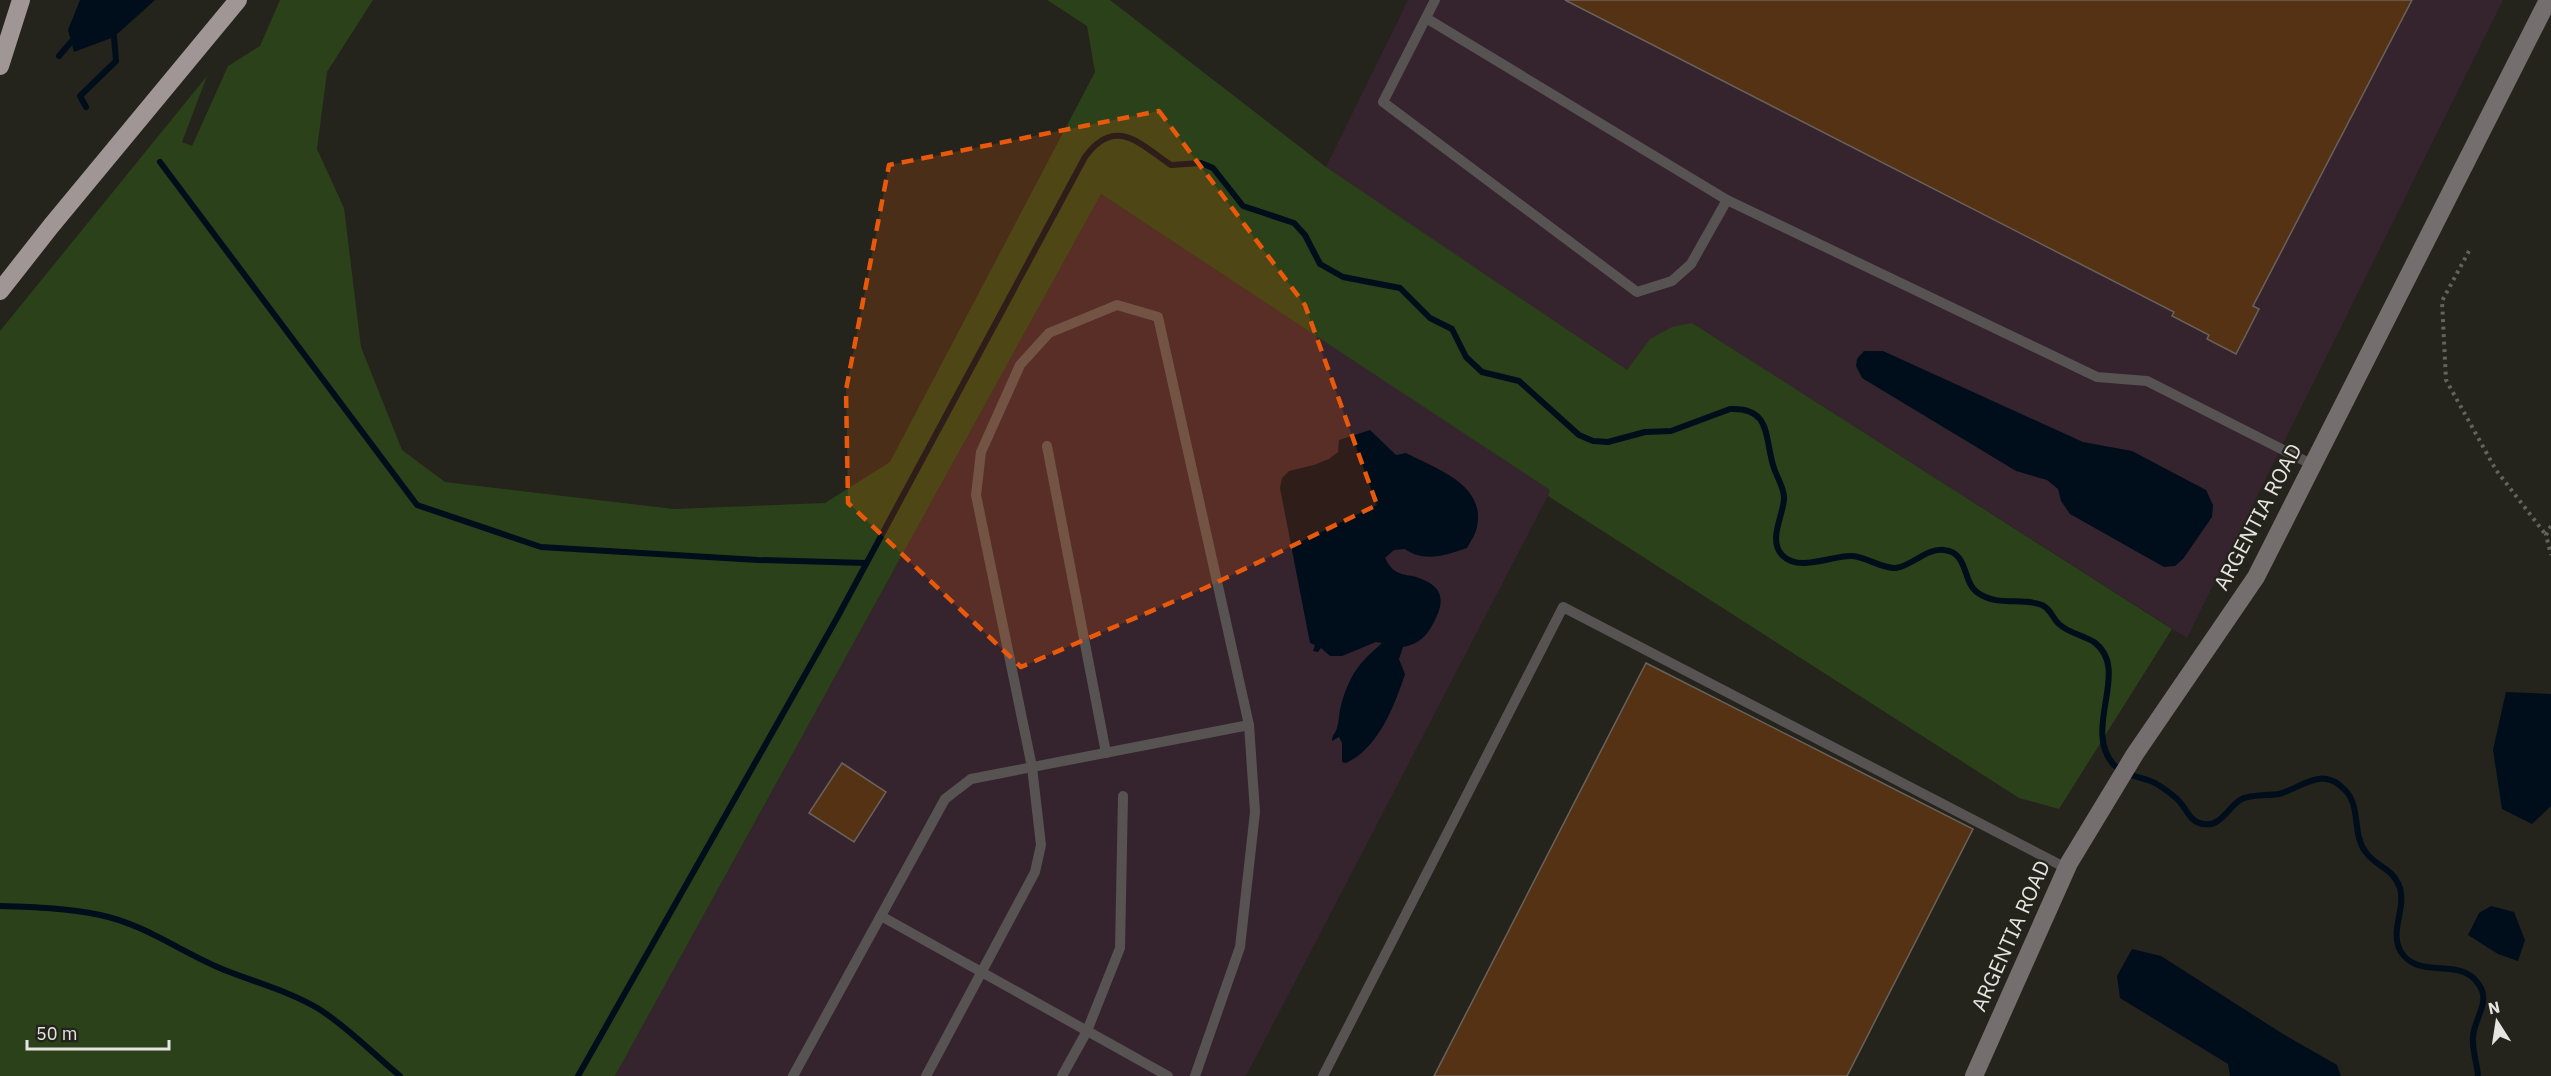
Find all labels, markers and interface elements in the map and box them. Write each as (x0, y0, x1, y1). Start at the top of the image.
street label: ARGENTIA ROAD (2207, 438, 2308, 595)
street label: ARGENTIA ROAD (1964, 856, 2056, 1015)
north arrow (2467, 992, 2527, 1052)
text: N (2486, 996, 2502, 1018)
scale bar (27, 1013, 170, 1051)
text: 50 m (36, 1022, 78, 1045)

